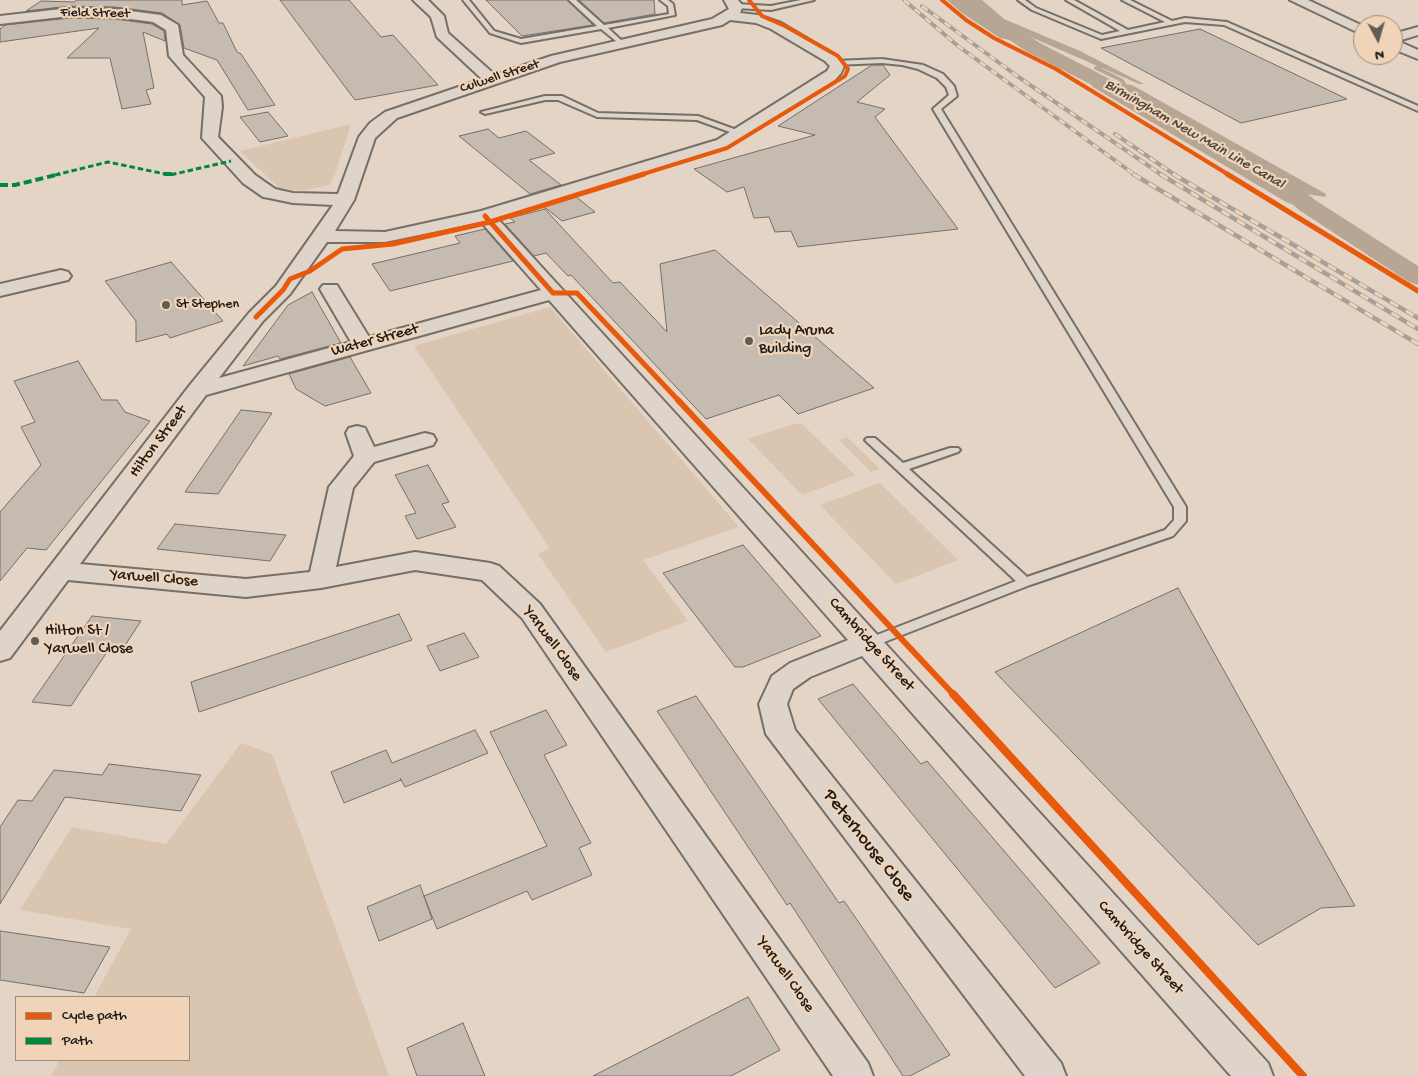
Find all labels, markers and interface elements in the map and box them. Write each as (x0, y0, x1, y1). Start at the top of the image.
street label: Field Street (60, 5, 130, 23)
north arrow (1353, 15, 1403, 65)
text: N (1374, 45, 1385, 63)
street label: Culwell Street (458, 56, 542, 98)
water label: Birmingham New Main Line Canal (1101, 76, 1287, 194)
place label: St Stephen (176, 297, 239, 313)
marker: St Stephen (160, 299, 172, 311)
street label: Water Street (329, 320, 421, 362)
place label: Lady Aruna Building (759, 322, 834, 360)
marker: Lady Aruna Building (743, 335, 755, 347)
street label: Hilton Street (126, 402, 192, 482)
street label: Yarwell Close (109, 566, 199, 592)
street label: Cambridge Street (824, 594, 918, 696)
street label: Yarwell Close (518, 603, 586, 685)
place label: Hilton St / Yarwell Close (45, 622, 133, 660)
marker: Hilton St / Yarwell Close (29, 635, 41, 647)
street label: Peterhouse Close (817, 785, 919, 907)
street label: Cambridge Street (1093, 897, 1187, 999)
street label: Yarwell Close (752, 933, 818, 1017)
legend (15, 996, 190, 1061)
text: Cycle path (62, 1007, 127, 1025)
text: Path (62, 1032, 93, 1050)

